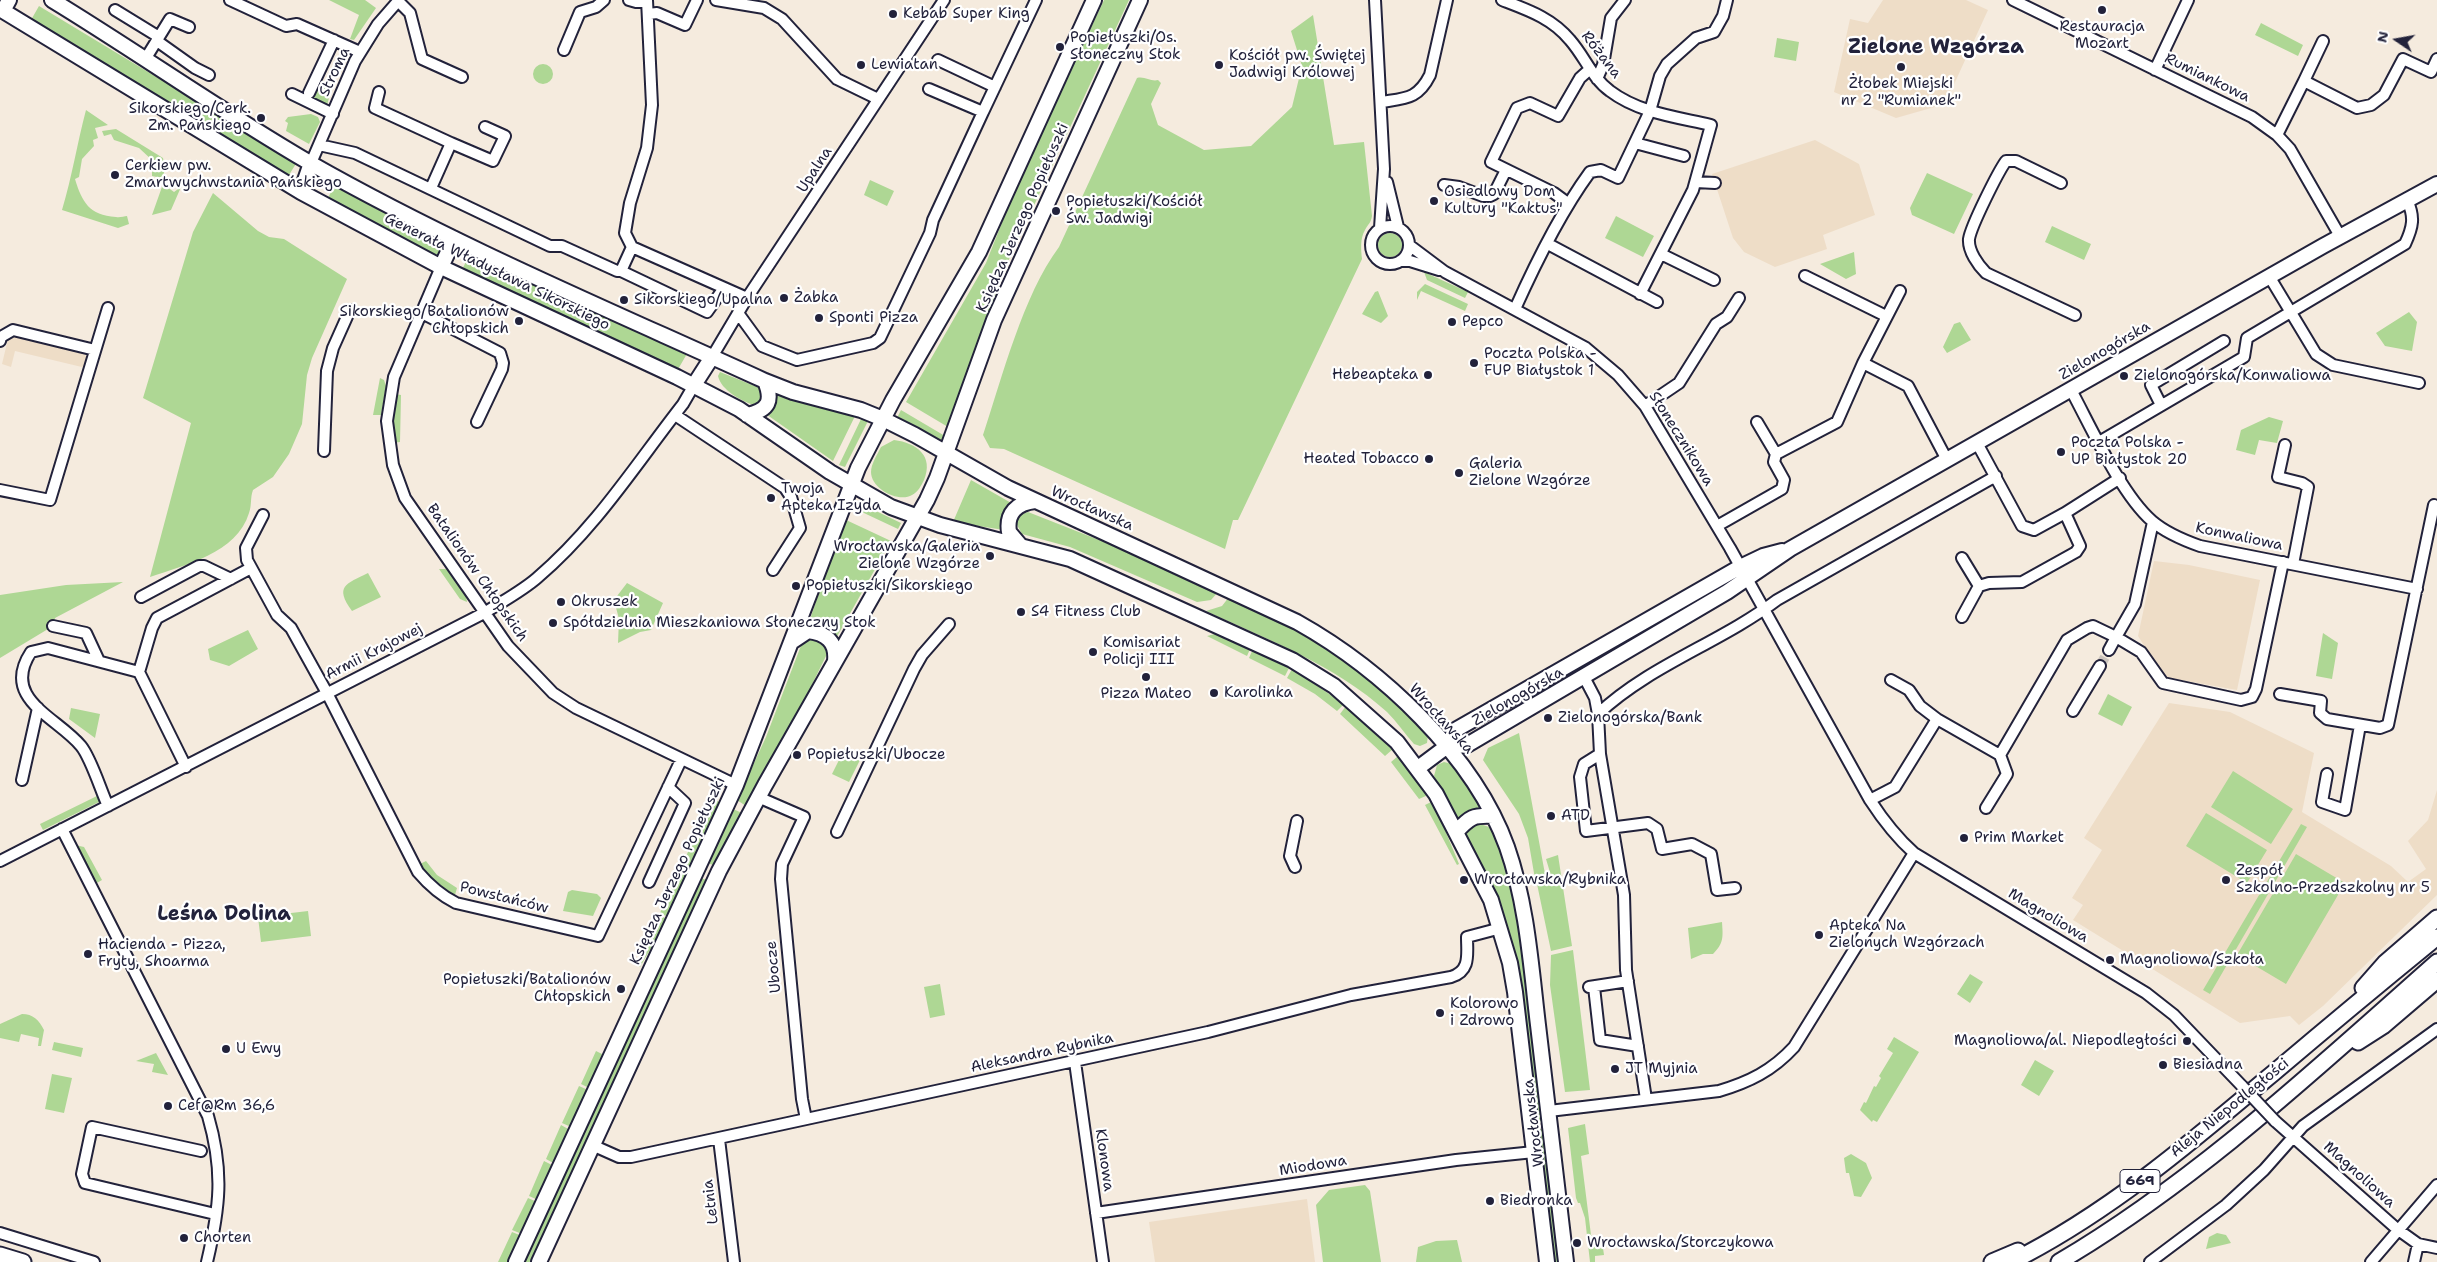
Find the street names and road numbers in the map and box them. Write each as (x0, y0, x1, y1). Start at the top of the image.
street label: Różana (1577, 28, 1625, 82)
street label: Stroma (316, 45, 354, 99)
street label: Rumiankowa (2161, 50, 2253, 106)
street label: Księdza Jerzego Popiełuszki (973, 121, 1073, 315)
street label: Upalna (794, 144, 836, 196)
street label: Generała Władysława Sikorskiego (381, 209, 613, 335)
street label: Zielonogórska (2056, 318, 2154, 384)
street label: Słonecznikowa (1645, 388, 1717, 490)
street label: Wrocławska (1048, 483, 1136, 535)
street label: Batalionów Chłopskich (423, 501, 531, 645)
street label: Konwaliowa (2194, 519, 2284, 555)
street label: Armii Krajowej (323, 620, 425, 684)
street label: Zielonogórska (1469, 664, 1567, 730)
street label: Wrocławska (1405, 680, 1477, 758)
street label: Księdza Jerzego Popiełuszki (626, 774, 730, 968)
street label: Powstańców (458, 878, 550, 918)
street label: Magnoliowa (2005, 885, 2091, 947)
street label: Ubocze (763, 940, 785, 994)
street label: Aleksandra Rybnika (969, 1029, 1115, 1077)
street label: Aleja Niepodległości (2167, 1055, 2293, 1161)
street label: Wrocławska (1520, 1078, 1548, 1168)
street label: Klonowa (1091, 1128, 1117, 1192)
street label: Magnoliowa (2319, 1138, 2399, 1212)
street label: Miodowa (1278, 1152, 1348, 1180)
road number: 669 (2120, 1170, 2160, 1192)
street label: Letnia (699, 1179, 723, 1225)

